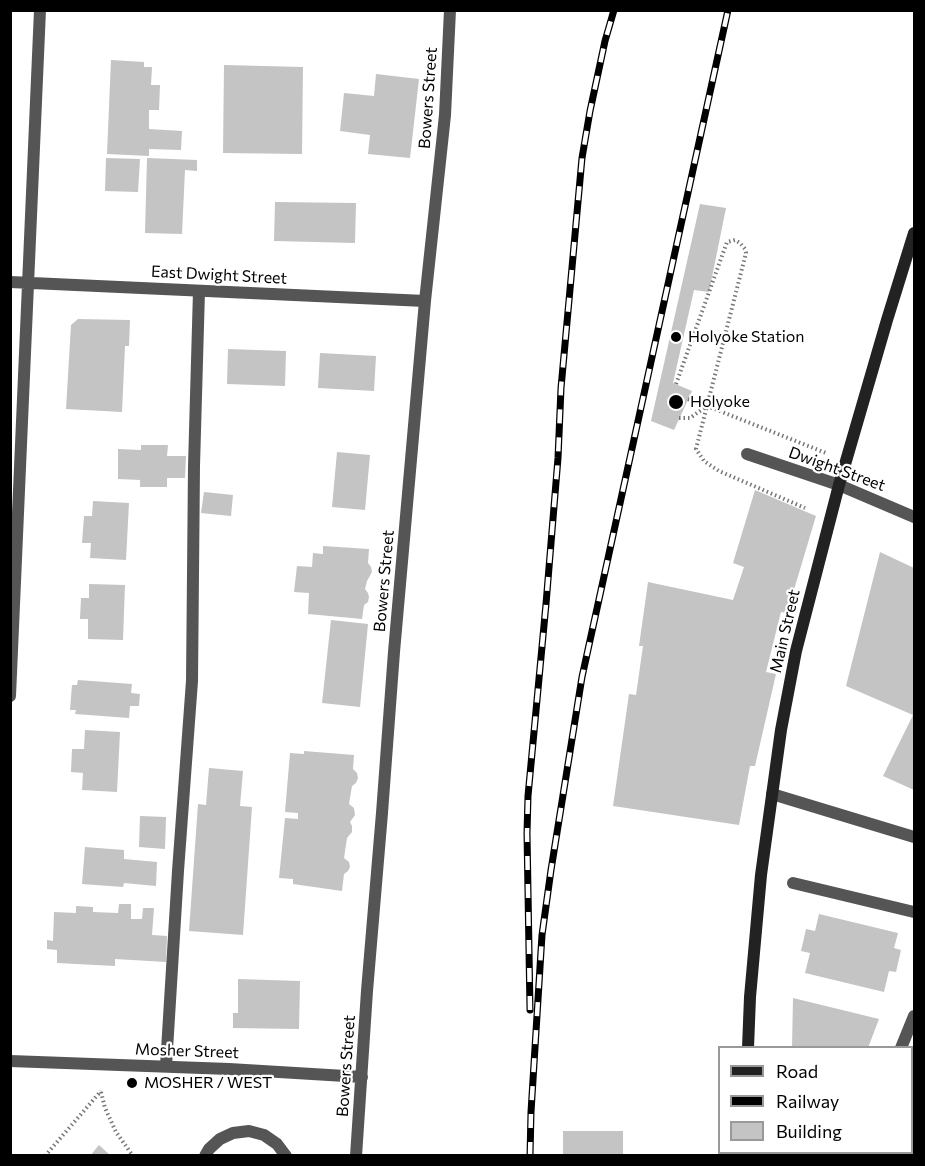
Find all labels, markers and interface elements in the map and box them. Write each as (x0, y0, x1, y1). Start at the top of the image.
street label: Bowers Street (415, 46, 441, 150)
street label: East Dwight Street (151, 262, 287, 288)
place label: Holyoke Station (688, 327, 805, 347)
marker: Holyoke Station (669, 330, 683, 344)
place label: Holyoke (690, 392, 750, 412)
marker: Holyoke (667, 393, 685, 411)
street label: Dwight Street (786, 443, 888, 495)
street label: Bowers Street (370, 529, 398, 633)
street label: Main Street (766, 587, 804, 675)
street label: Bowers Street (333, 1014, 359, 1118)
street label: Mosher Street (135, 1040, 239, 1062)
legend (718, 1046, 913, 1154)
text: Road (776, 1060, 818, 1082)
place label: MOSHER / WEST (144, 1073, 272, 1093)
marker: MOSHER / WEST (125, 1076, 139, 1090)
text: Railway (776, 1090, 839, 1112)
text: Building (776, 1120, 842, 1142)

